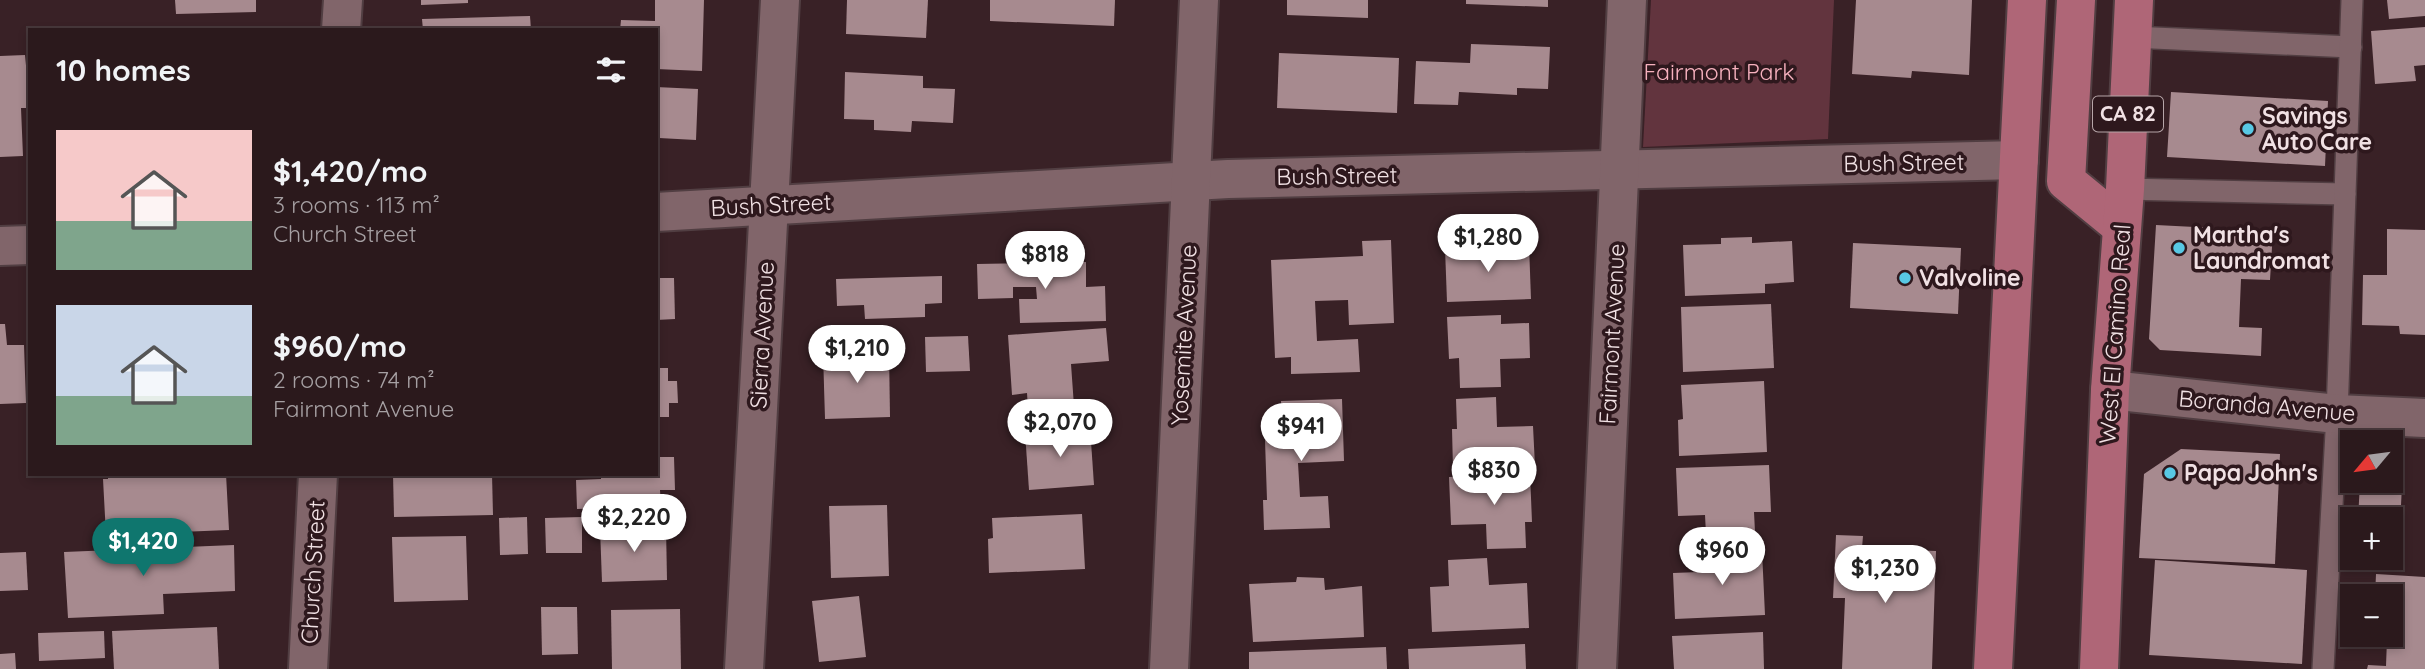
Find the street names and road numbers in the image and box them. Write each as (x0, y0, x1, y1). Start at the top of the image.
road number: CA 82 (2093, 96, 2163, 132)
street label: Bush Street (1843, 147, 1965, 178)
street label: Bush Street (1276, 160, 1398, 191)
street label: Bush Street (710, 187, 832, 222)
street label: West El Camino Real (2092, 223, 2137, 445)
street label: Fairmont Avenue (1592, 243, 1631, 425)
street label: Yosemite Avenue (1164, 244, 1203, 426)
street label: Sierra Avenue (743, 261, 780, 409)
street label: Boranda Avenue (2177, 383, 2357, 428)
street label: Church Street (294, 499, 331, 644)

